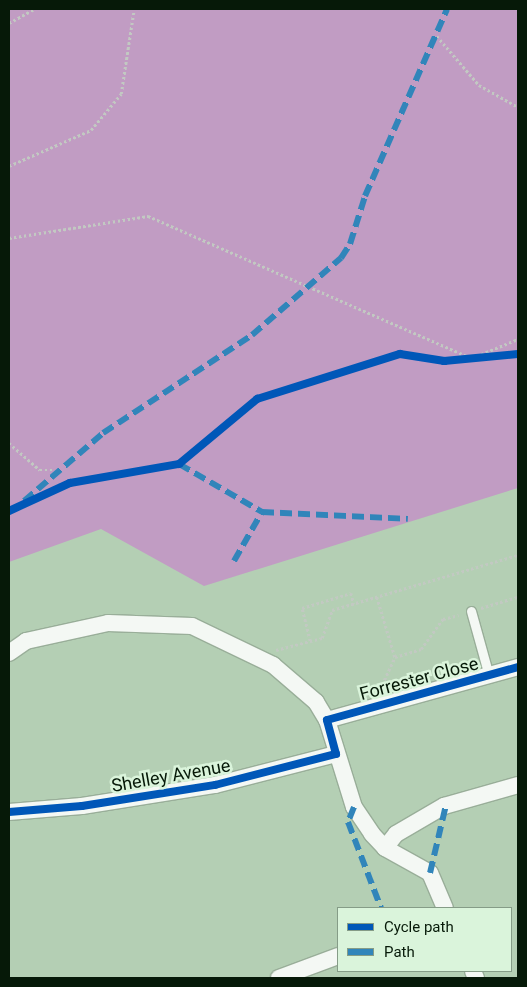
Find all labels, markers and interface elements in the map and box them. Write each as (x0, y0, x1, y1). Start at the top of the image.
street label: Forrester Close (357, 653, 481, 705)
street label: Shelley Avenue (110, 755, 232, 797)
legend (337, 907, 512, 972)
text: Cycle path (384, 918, 454, 936)
text: Path (384, 943, 415, 961)

